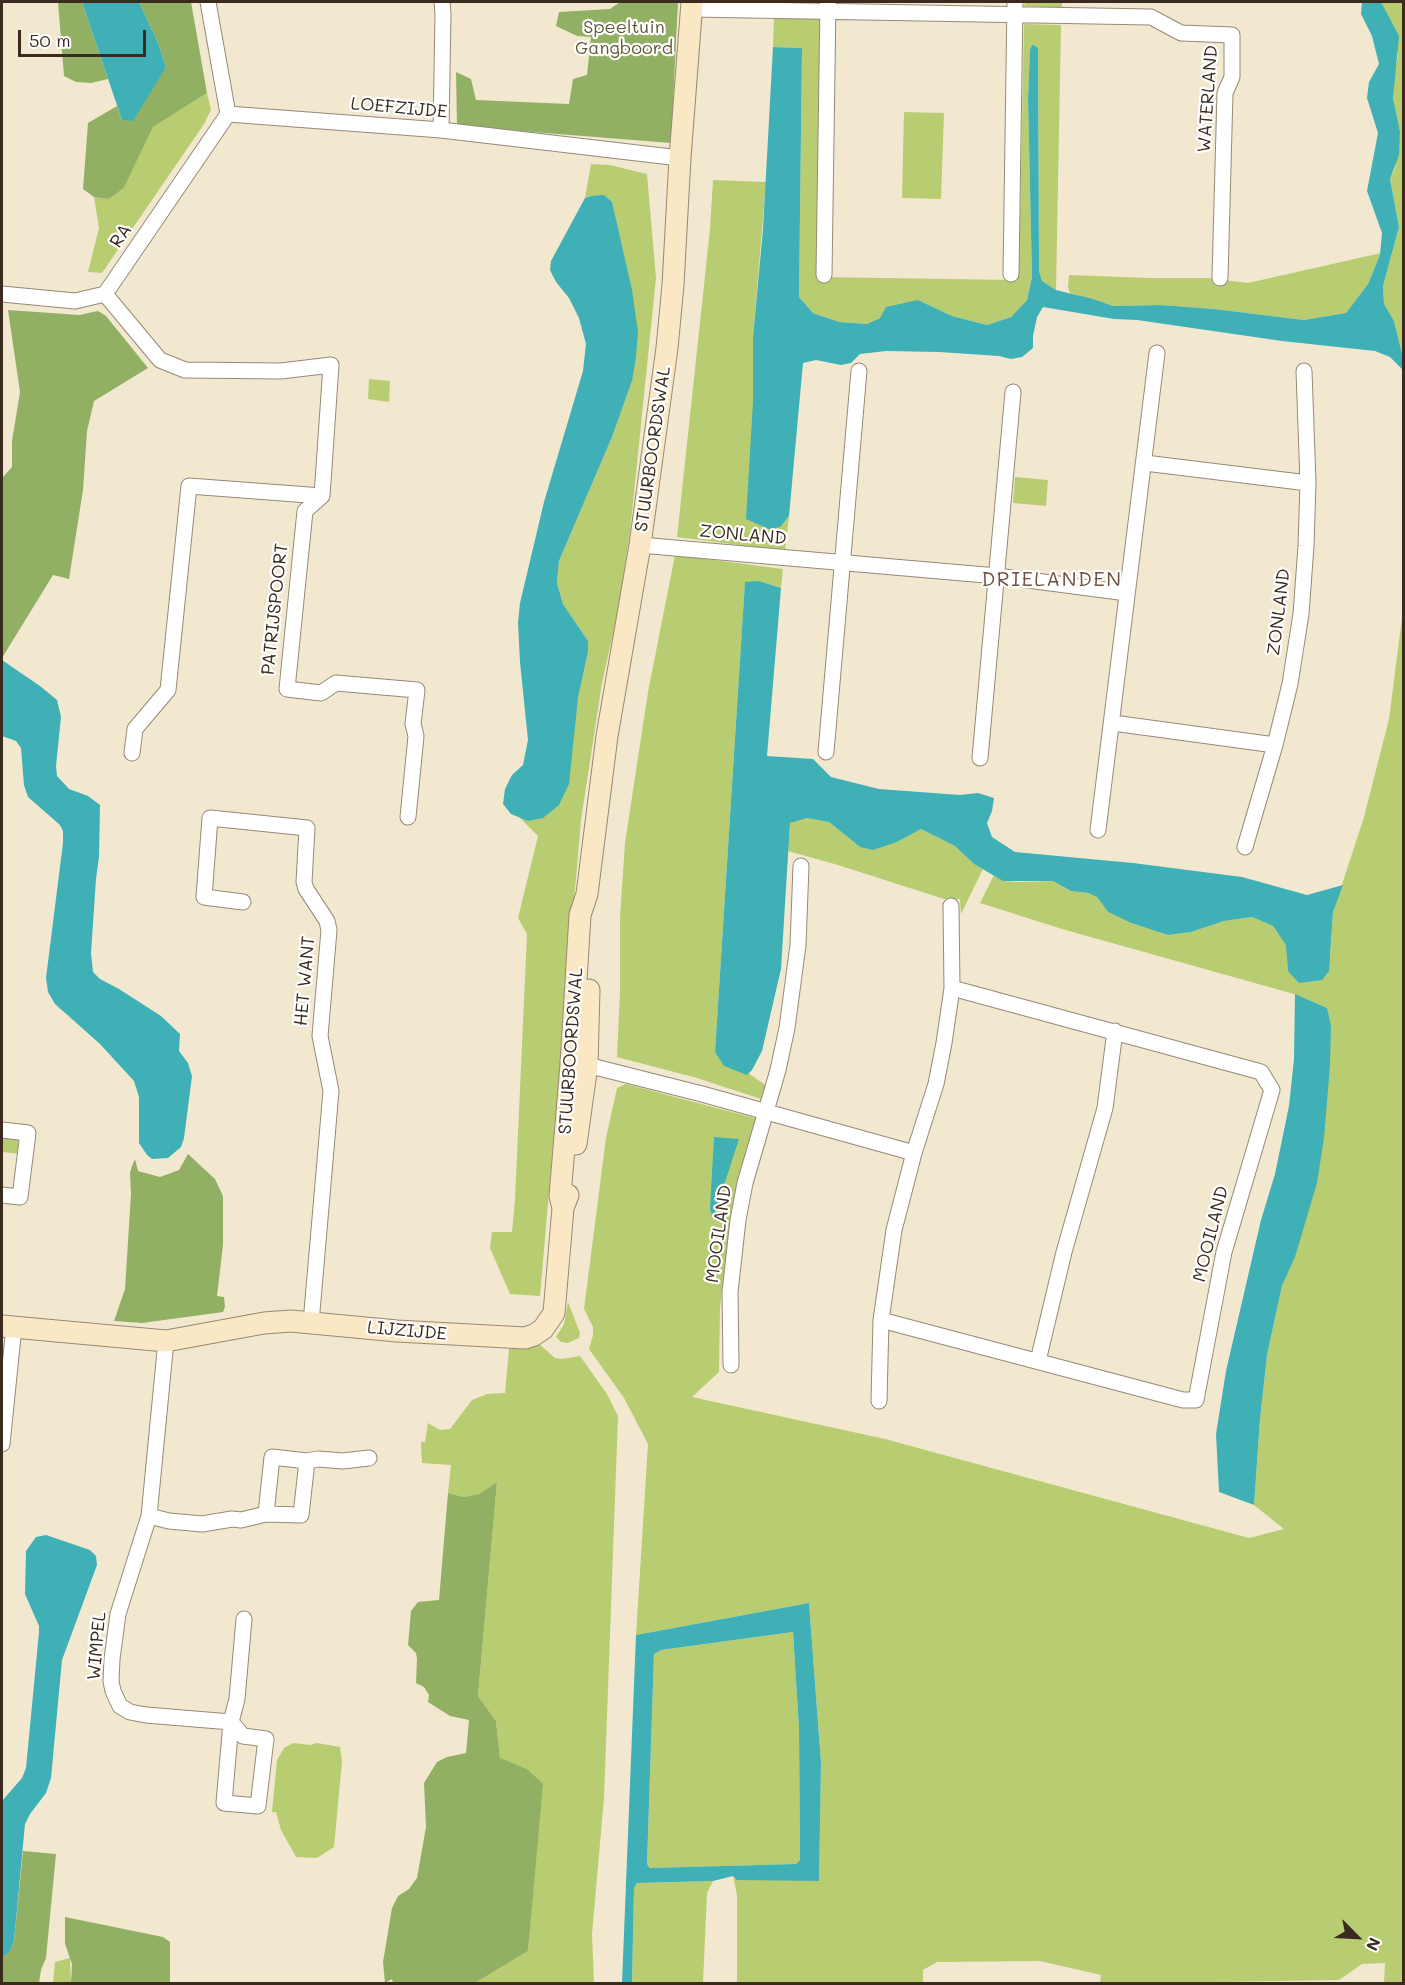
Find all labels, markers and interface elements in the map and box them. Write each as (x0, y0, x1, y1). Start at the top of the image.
park label: Speeltuin Gangboord (575, 16, 673, 58)
scale bar (21, 18, 148, 56)
text: 50 m (29, 28, 71, 52)
street label: WATERLAND (1193, 45, 1223, 153)
street label: LOEFZIJDE (350, 93, 448, 123)
street label: RA (105, 220, 137, 252)
street label: STUURBOORDSWAL (631, 365, 675, 533)
street label: ZONLAND (699, 520, 787, 550)
street label: PATRIJSPOORT (257, 542, 293, 676)
street label: ZONLAND (1263, 567, 1295, 657)
district label: DRIELANDEN (982, 568, 1122, 592)
street label: HET WANT (290, 935, 320, 1027)
street label: STUURBOORDSWAL (554, 967, 588, 1135)
street label: MOOILAND (701, 1184, 737, 1284)
street label: MOOILAND (1189, 1184, 1233, 1284)
street label: LIJZIJDE (366, 1317, 448, 1345)
street label: WIMPEL (83, 1611, 111, 1681)
north arrow (1327, 1907, 1387, 1967)
text: N (1362, 1935, 1386, 1954)

